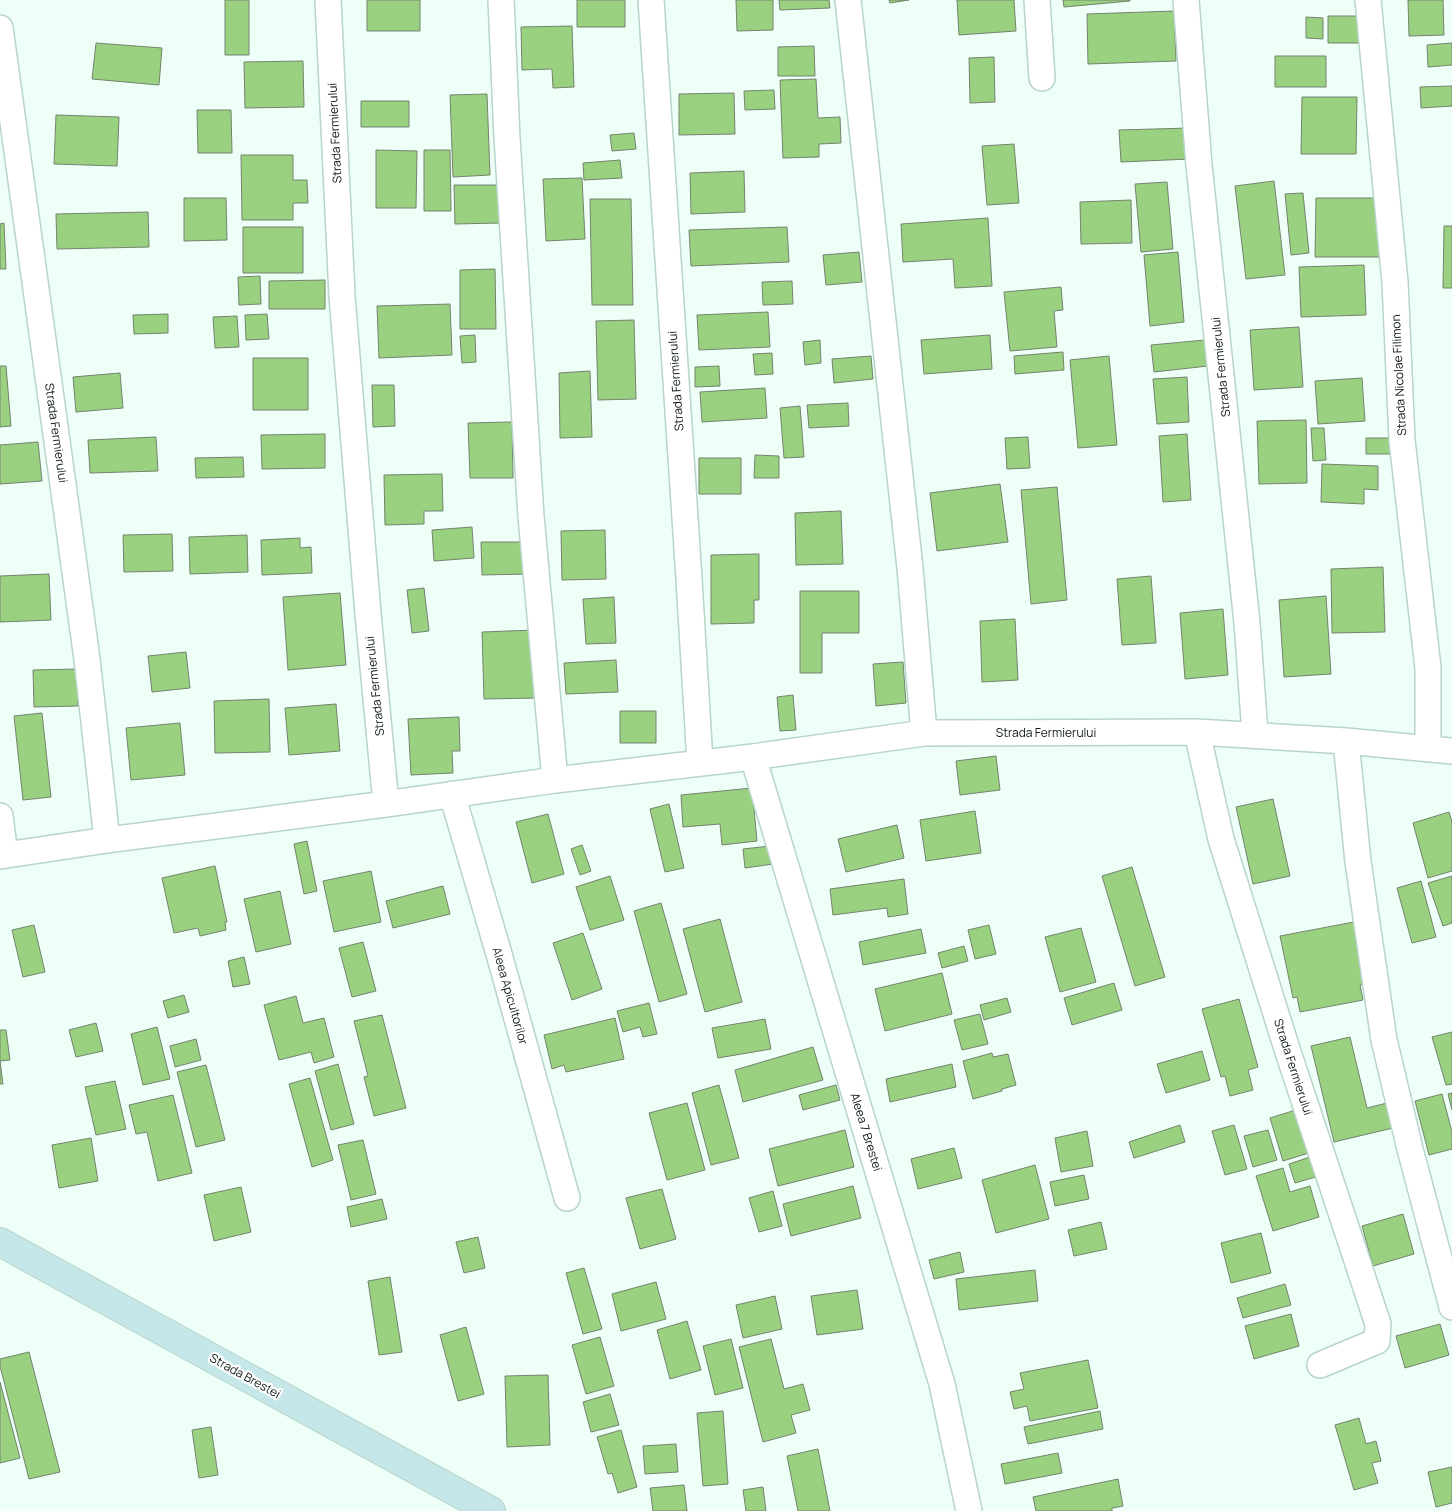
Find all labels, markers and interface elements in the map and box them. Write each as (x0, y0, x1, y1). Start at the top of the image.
street label: Strada Fermierului (323, 82, 346, 184)
street label: Strada Nicolae Filimon (1387, 314, 1410, 436)
street label: Strada Fermierului (1207, 316, 1234, 418)
street label: Strada Fermierului (664, 330, 687, 432)
street label: Strada Fermierului (41, 382, 72, 484)
street label: Strada Fermierului (361, 635, 388, 737)
street label: Strada Fermierului (996, 724, 1096, 741)
street label: Aleea Apicultorilor (488, 945, 533, 1047)
street label: Strada Fermierului (1270, 1016, 1317, 1117)
street label: Aleea 7 Brestei (846, 1091, 886, 1173)
street label: Strada Brestei (207, 1349, 284, 1402)

